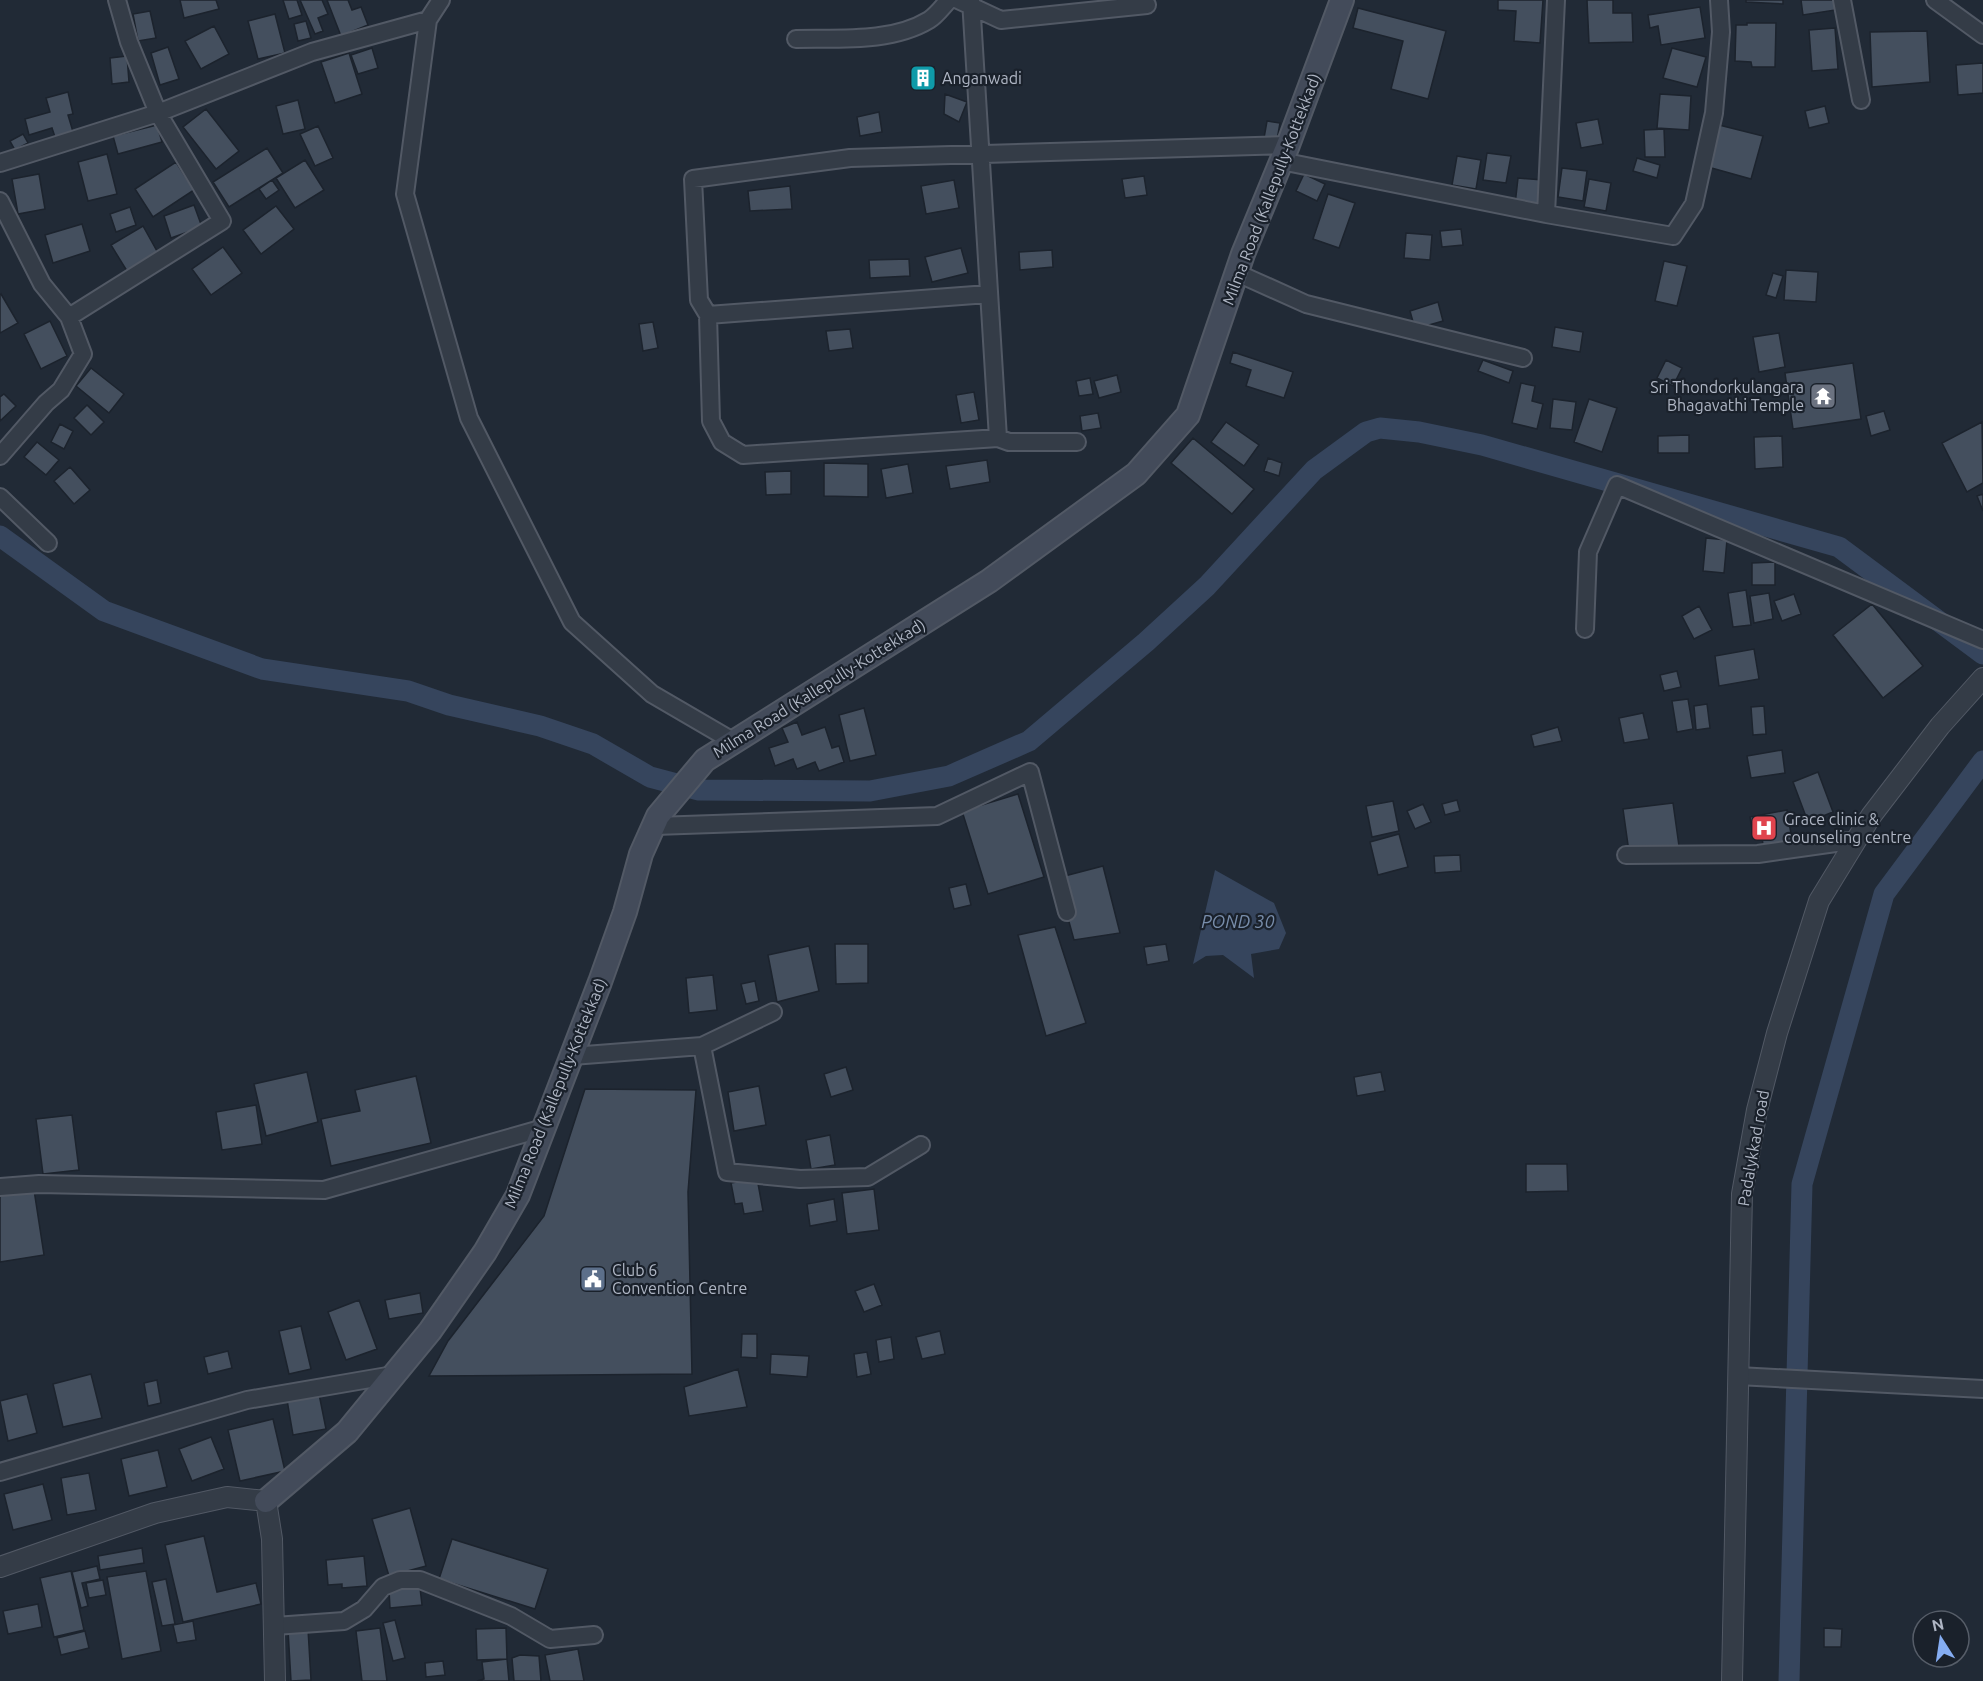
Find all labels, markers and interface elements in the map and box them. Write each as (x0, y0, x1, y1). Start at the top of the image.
building icon: Anganwadi (908, 63, 938, 93)
place label: Anganwadi (942, 69, 1022, 87)
street label: Milma Road (Kallepully-Kottekkad) (1218, 71, 1325, 308)
place label: Sri Thondorkulangara Bhagavathi Temple (1650, 378, 1804, 414)
temple icon: Sri Thondorkulangara Bhagavathi Temple (1808, 381, 1838, 411)
street label: Milma Road (Kallepully-Kottekkad) (710, 615, 929, 762)
place label: Grace clinic & counseling centre (1784, 810, 1911, 846)
hospital icon: Grace clinic & counseling centre (1749, 813, 1779, 843)
water label: POND 30 (1201, 911, 1275, 931)
street label: Milma Road (Kallepully-Kottekkad) (500, 975, 610, 1211)
street label: Padalykkad road (1734, 1089, 1772, 1207)
place label: Club 6 Convention Centre (612, 1261, 747, 1297)
public building icon: Club 6 Convention Centre (578, 1264, 608, 1294)
north arrow (1911, 1609, 1971, 1669)
text: N (1930, 1614, 1946, 1634)

